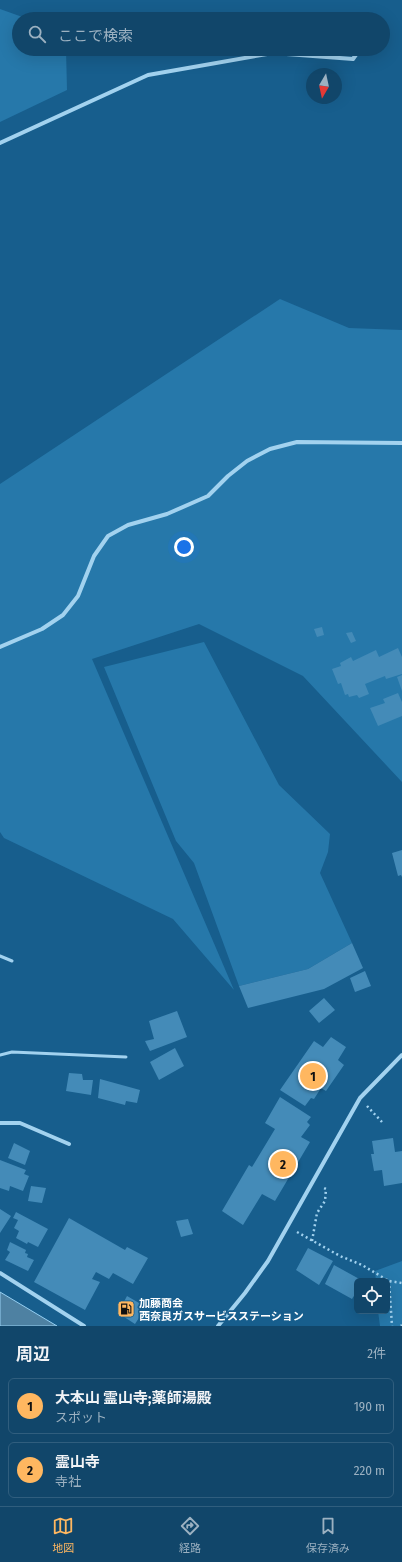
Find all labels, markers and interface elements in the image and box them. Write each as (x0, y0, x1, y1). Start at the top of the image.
search box (12, 12, 390, 56)
icon: search (26, 23, 48, 45)
text: ここで検索 (58, 27, 133, 45)
north arrow (306, 68, 342, 104)
your location (174, 537, 194, 557)
pin: 1 (300, 1061, 326, 1091)
pin: 2 (270, 1149, 296, 1179)
map controls (354, 1278, 390, 1314)
button: locate (354, 1278, 390, 1314)
place label: 加藤商会 西奈良ガスサービスステーション (139, 1297, 304, 1323)
fuel station icon: 加藤商会 西奈良ガスサービスステーション (116, 1299, 136, 1319)
text: 周辺 (16, 1344, 50, 1365)
text: 2件 (367, 1346, 386, 1361)
text: 大本山 霊山寺;薬師湯殿 (55, 1389, 212, 1407)
text: 1 (27, 1399, 33, 1414)
text: 190 m (354, 1399, 385, 1414)
text: スポット (55, 1410, 107, 1425)
text: 霊山寺 (55, 1453, 100, 1471)
text: 2 (27, 1463, 33, 1478)
text: 220 m (354, 1463, 385, 1478)
text: 寺社 (55, 1474, 81, 1489)
tab: 地図 (52, 1515, 74, 1555)
tab: 経路 (179, 1515, 201, 1555)
tab: 保存済み (306, 1515, 350, 1555)

